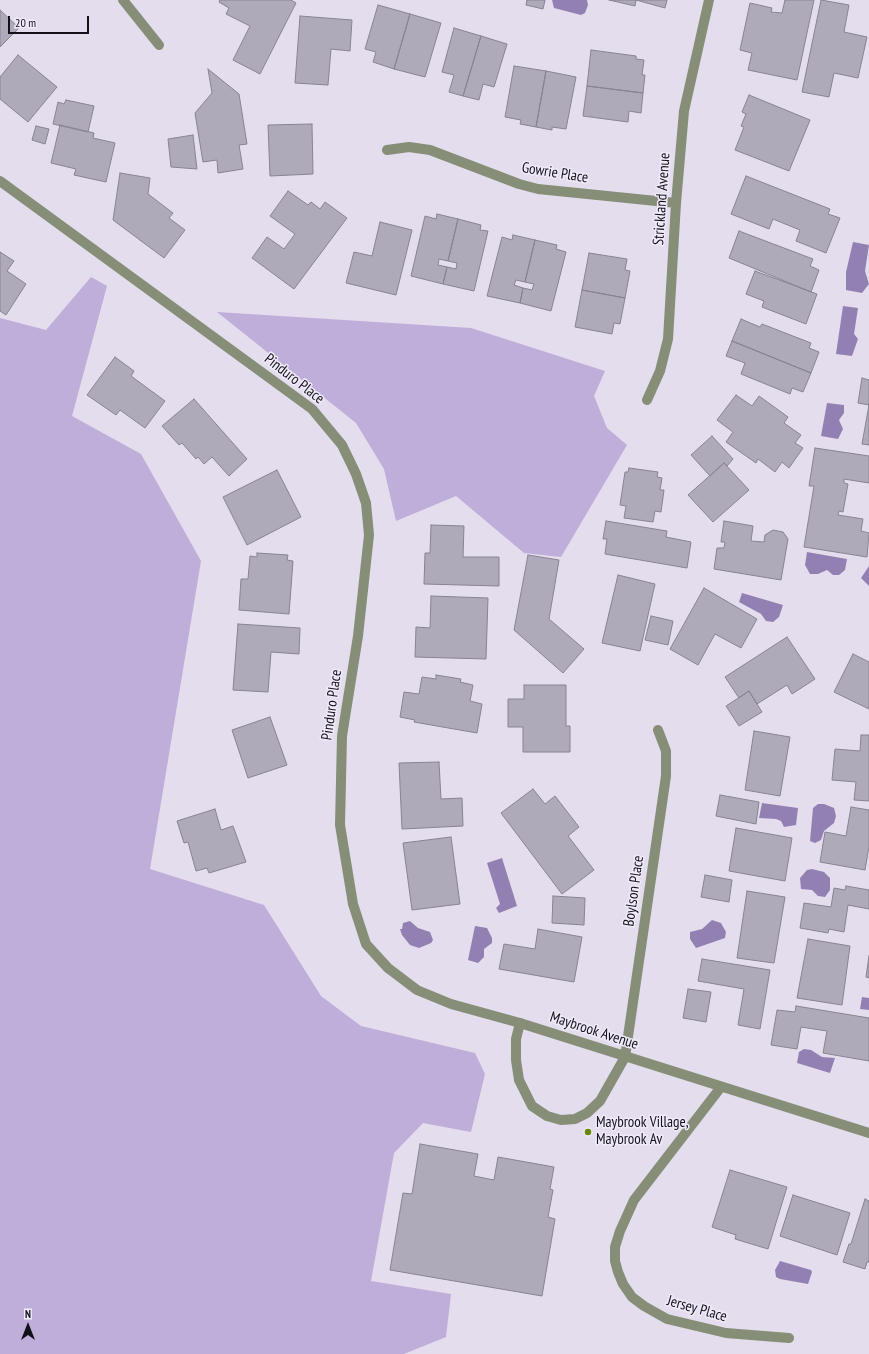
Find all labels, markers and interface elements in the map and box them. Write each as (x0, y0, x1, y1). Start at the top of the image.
scale bar (10, 8, 91, 34)
text: 20 m (15, 15, 36, 30)
street label: Strickland Avenue (650, 152, 674, 246)
street label: Gowrie Place (521, 159, 589, 187)
street label: Pinduro Place (261, 350, 327, 408)
street label: Pinduro Place (318, 669, 346, 741)
street label: Boylson Place (620, 854, 648, 928)
street label: Maybrook Avenue (548, 1008, 640, 1054)
place label: Maybrook Village, Maybrook Av (596, 1114, 688, 1149)
marker: Maybrook Village, Maybrook Av (583, 1127, 593, 1137)
street label: Jersey Place (665, 1292, 729, 1326)
north arrow (8, 1306, 48, 1346)
text: N (25, 1307, 31, 1321)

